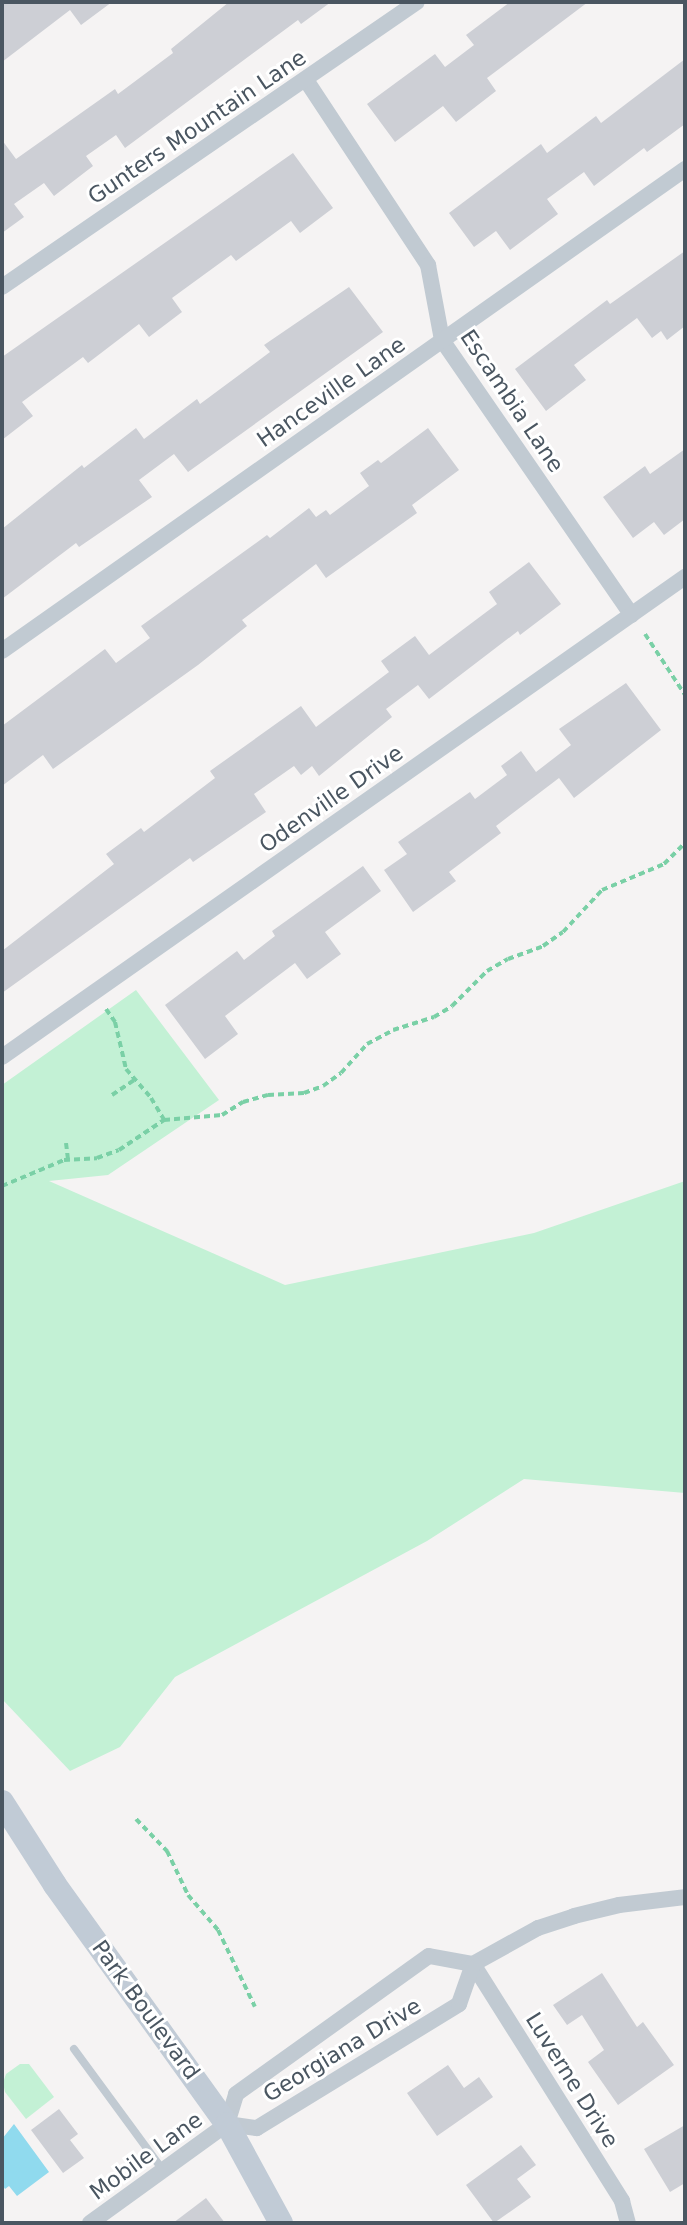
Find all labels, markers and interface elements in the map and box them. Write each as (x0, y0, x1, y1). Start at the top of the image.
street label: Gunters Mountain Lane (83, 44, 311, 210)
street label: Escambia Lane (455, 325, 569, 477)
street label: Hanceville Lane (252, 331, 410, 453)
street label: Odenville Drive (254, 740, 408, 858)
street label: Park Boulevard (87, 1935, 205, 2085)
street label: Georgiana Drive (258, 1993, 426, 2107)
street label: Luverne Drive (520, 2008, 624, 2152)
street label: Mobile Lane (85, 2106, 207, 2206)

